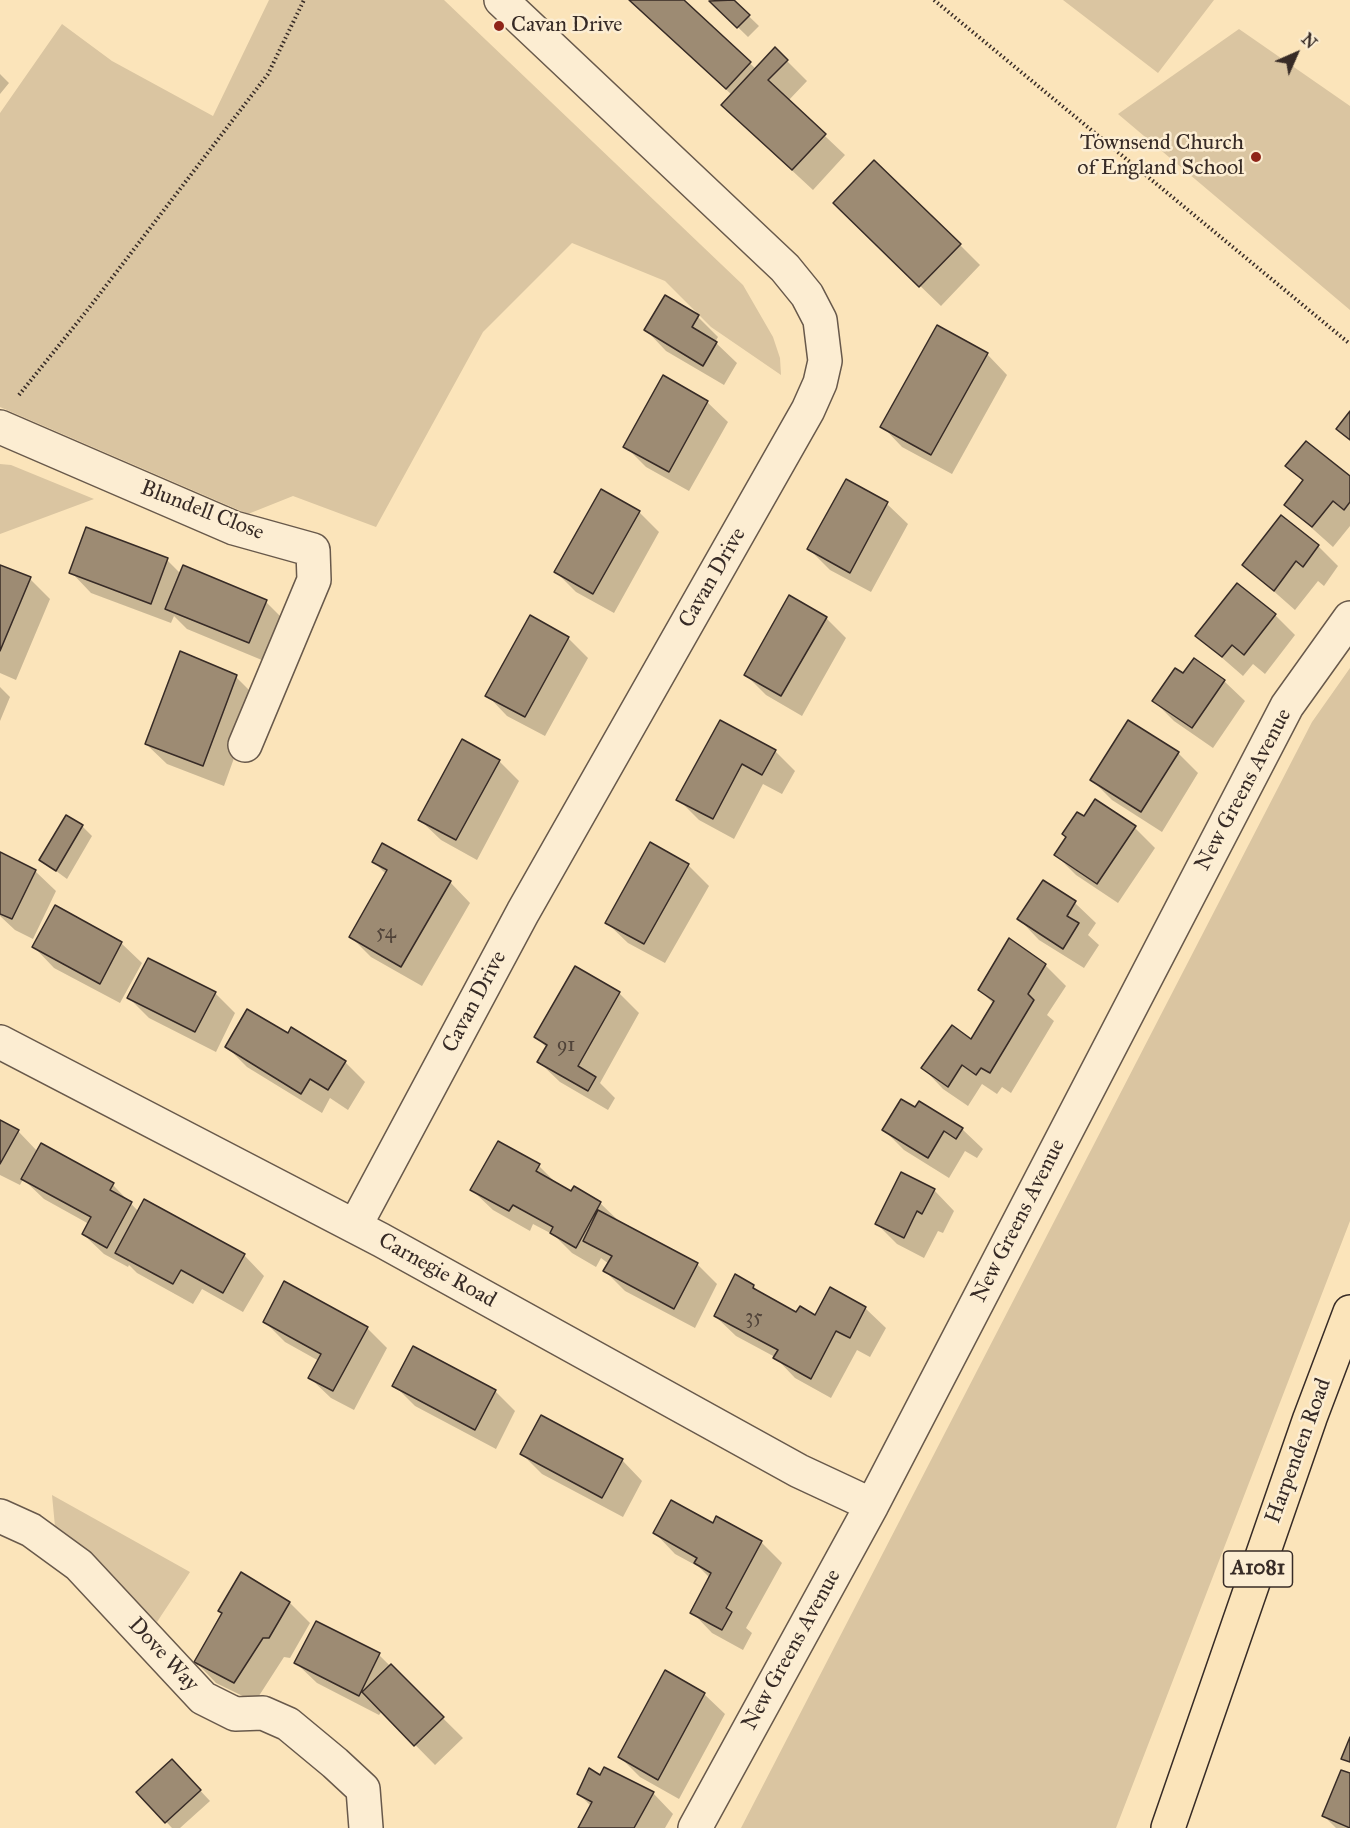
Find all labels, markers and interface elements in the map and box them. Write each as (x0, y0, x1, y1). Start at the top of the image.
place label: Cavan Drive (511, 13, 622, 39)
marker: Cavan Drive (492, 19, 506, 33)
north arrow (1266, 24, 1326, 84)
text: N (1298, 29, 1321, 52)
place label: Townsend Church of England School (1077, 131, 1244, 182)
marker: Townsend Church of England School (1249, 150, 1263, 164)
street label: Blundell Close (137, 475, 267, 547)
street label: Cavan Drive (674, 523, 752, 633)
street label: New Greens Avenue (1190, 704, 1298, 876)
house number: 54 (376, 921, 396, 945)
street label: Cavan Drive (437, 947, 513, 1057)
house number: 91 (557, 1034, 575, 1058)
street label: New Greens Avenue (966, 1135, 1072, 1307)
street label: Carnegie Road (373, 1228, 501, 1314)
house number: 35 (745, 1306, 763, 1330)
street label: Harpenden Road (1261, 1375, 1337, 1527)
road number: A1081 (1224, 1551, 1292, 1587)
street label: New Greens Avenue (737, 1565, 847, 1735)
street label: Dove Way (122, 1612, 204, 1698)

